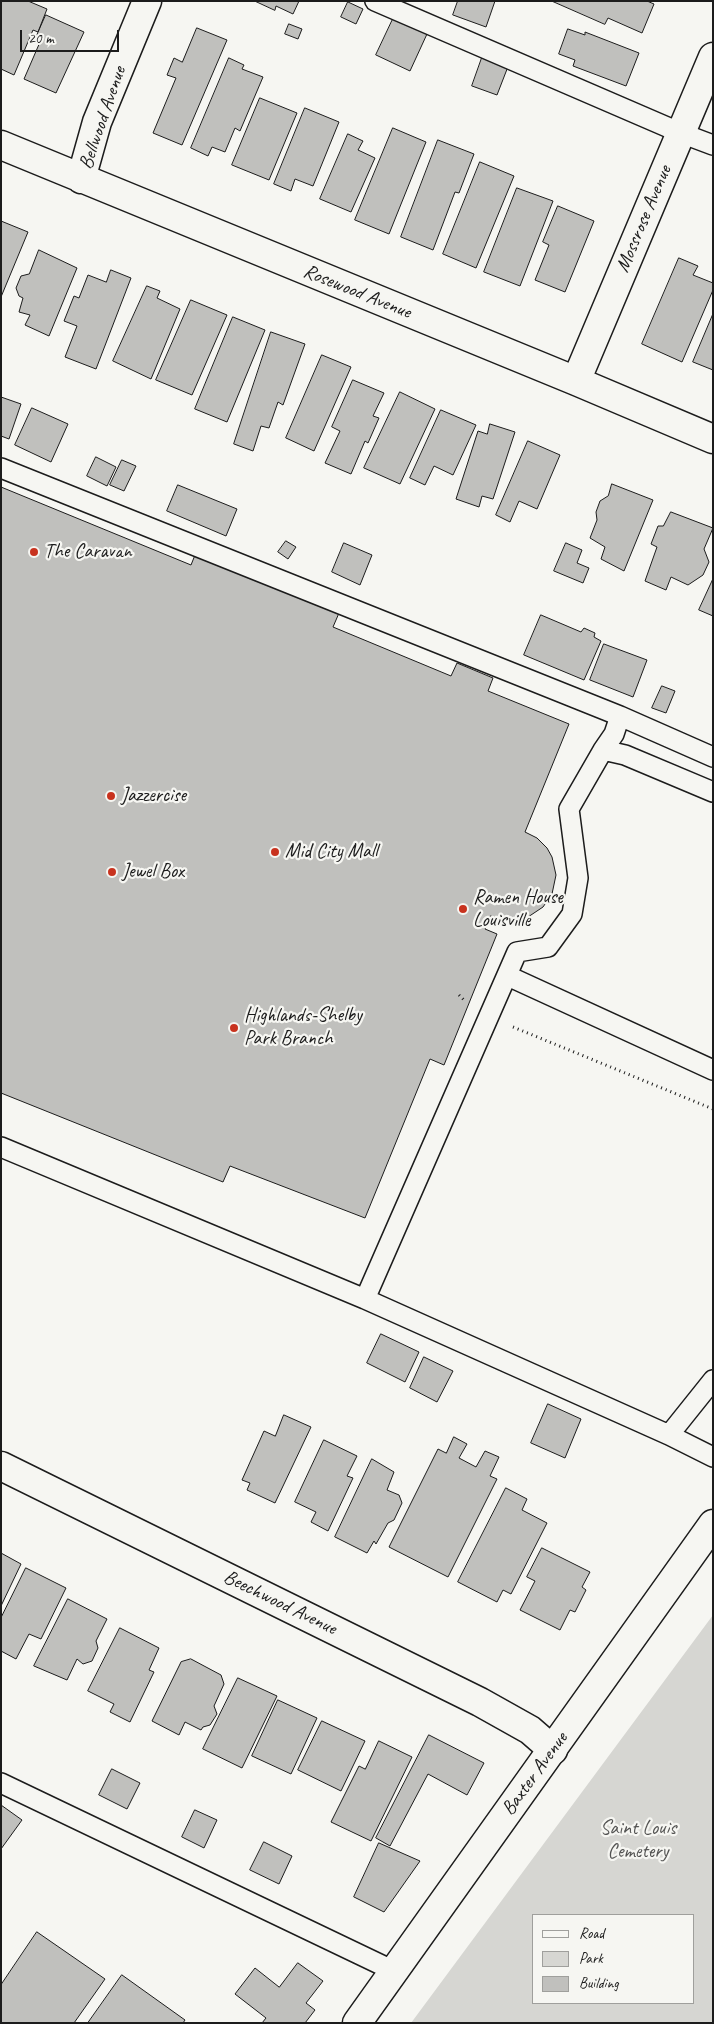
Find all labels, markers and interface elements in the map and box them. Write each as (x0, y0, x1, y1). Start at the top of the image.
scale bar (22, 20, 121, 52)
text: 20 m (28, 29, 54, 48)
street label: Bellwood Avenue (74, 64, 132, 172)
street label: Mossrose Avenue (611, 162, 677, 276)
street label: Rosewood Avenue (300, 260, 414, 324)
place label: The Caravan (44, 540, 131, 564)
marker: The Caravan (28, 546, 40, 558)
place label: Jazzercise (121, 784, 186, 808)
marker: Jazzercise (105, 790, 117, 802)
place label: Mid City Mall (285, 840, 377, 864)
marker: Mid City Mall (269, 846, 281, 858)
place label: Jewel Box (122, 860, 184, 884)
marker: Jewel Box (106, 866, 118, 878)
place label: Ramen House Louisville (473, 886, 563, 933)
marker: Ramen House Louisville (457, 903, 469, 915)
place label: Highlands-Shelby Park Branch (244, 1004, 362, 1051)
marker: Highlands-Shelby Park Branch (228, 1022, 240, 1034)
street label: Beechwood Avenue (220, 1565, 340, 1641)
street label: Baxter Avenue (497, 1728, 573, 1820)
park label: Saint Louis Cemetery (600, 1817, 676, 1864)
legend (532, 1914, 694, 2004)
text: Road (579, 1924, 604, 1943)
text: Park (579, 1949, 603, 1968)
text: Building (579, 1974, 618, 1993)

